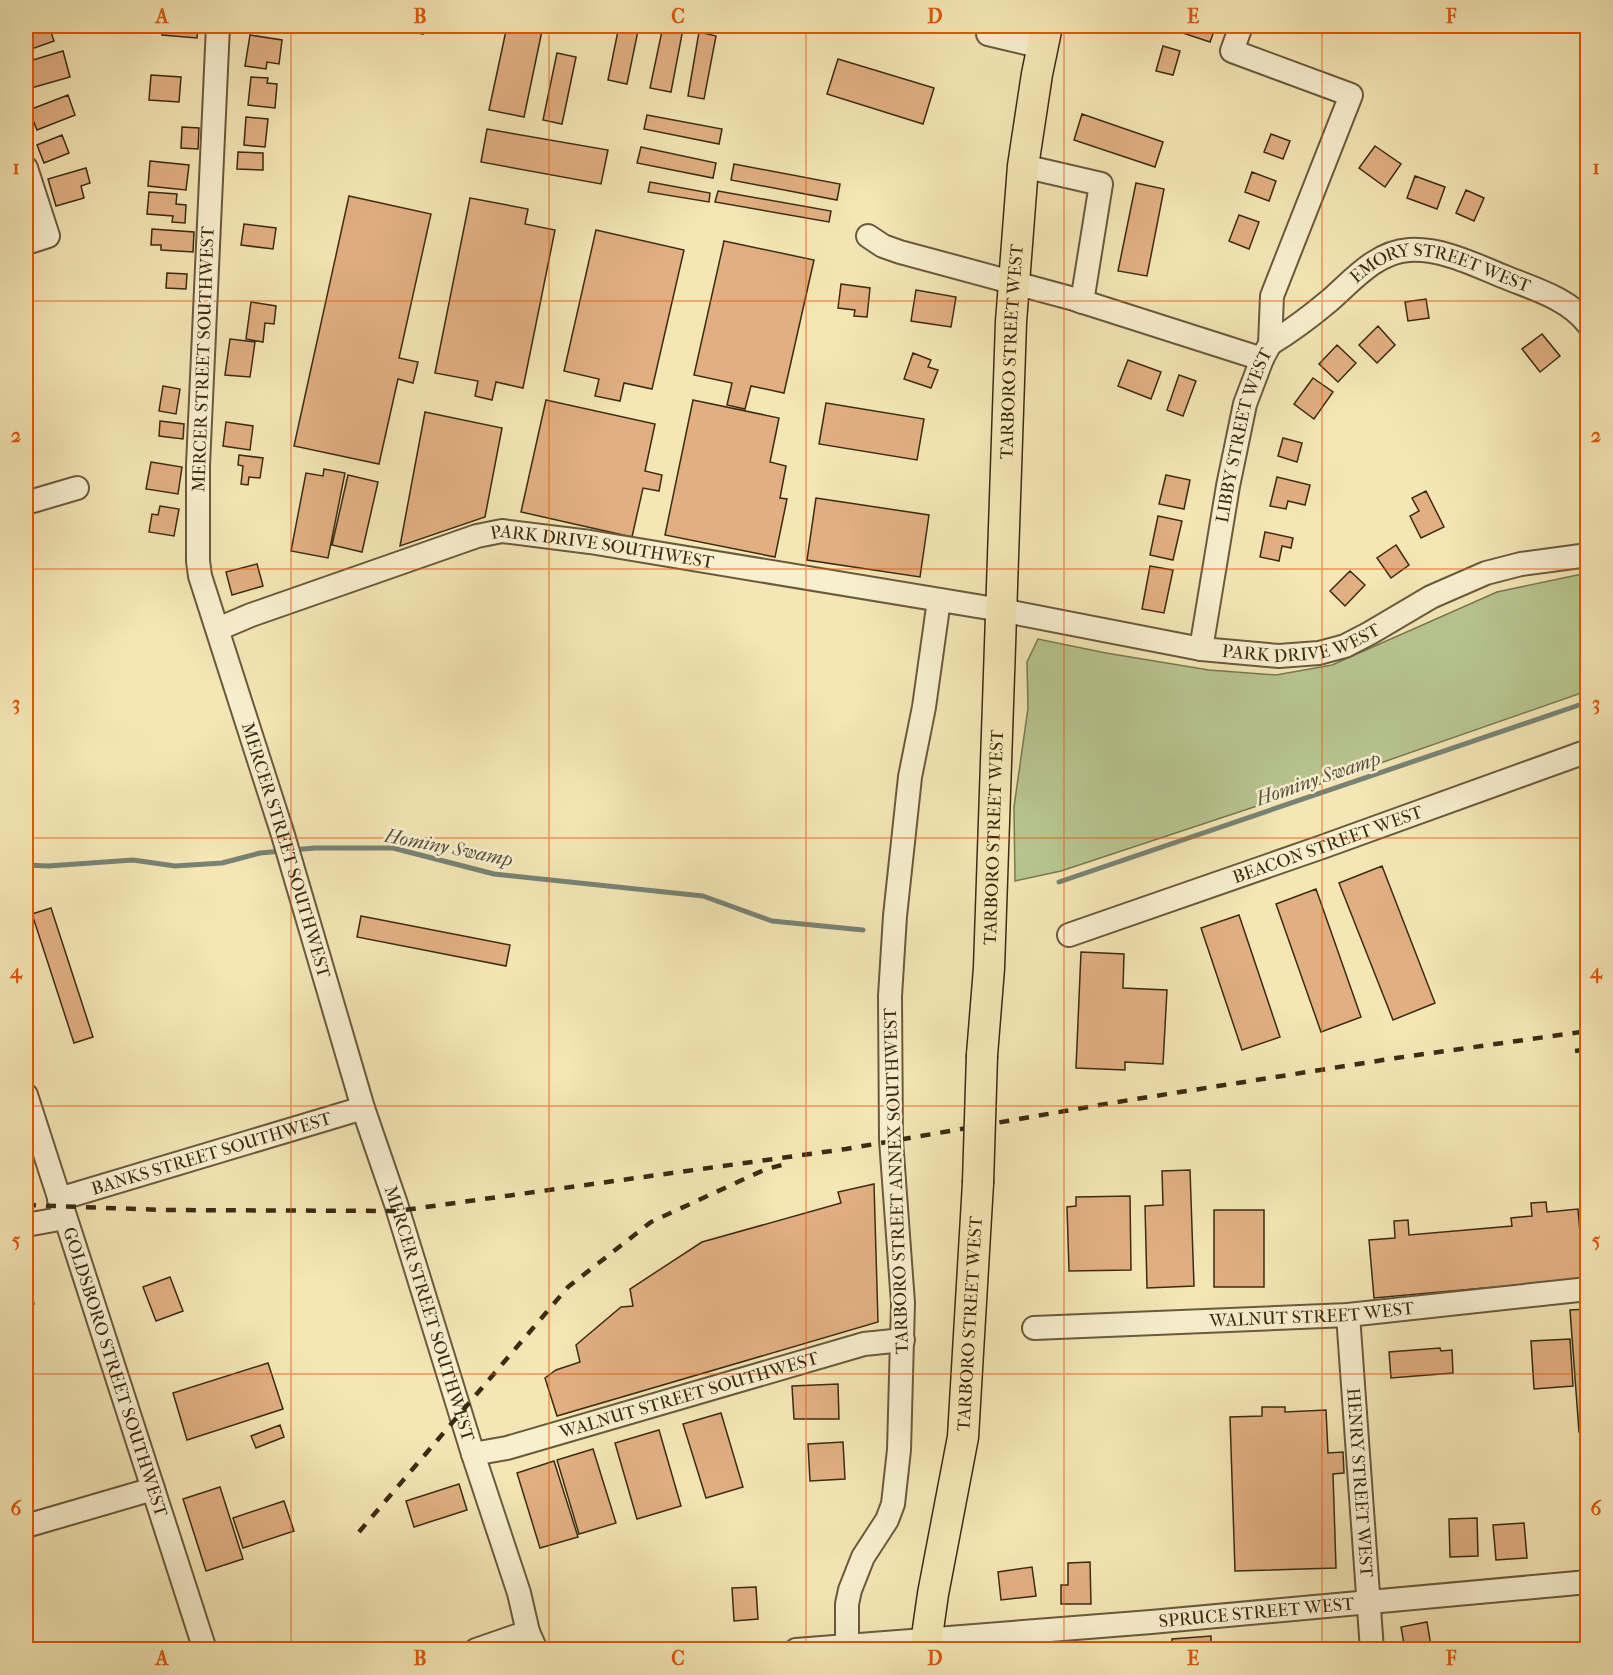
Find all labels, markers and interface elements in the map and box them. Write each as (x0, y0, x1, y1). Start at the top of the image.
text: A (154, 5, 170, 28)
text: B (413, 5, 427, 28)
text: C (671, 5, 685, 28)
text: D (927, 5, 943, 28)
text: E (1187, 5, 1199, 28)
text: F (1445, 5, 1457, 28)
text: 1 (12, 156, 20, 179)
text: 1 (1592, 156, 1600, 179)
street label: MERCER STREET SOUTHWEST (188, 225, 219, 492)
text: EMORY STREET WEST (1346, 240, 1534, 297)
street label: TARBORO STREET WEST (996, 243, 1028, 460)
street label: EMORY STREET WEST (1346, 274, 1538, 302)
street label: LIBBY STREET WEST (1212, 344, 1277, 524)
text: 2 (11, 424, 21, 447)
text: 2 (1591, 424, 1601, 447)
street label: PARK DRIVE SOUTHWEST (489, 521, 716, 573)
street label: PARK DRIVE WEST (1221, 619, 1385, 667)
text: 3 (12, 692, 20, 715)
text: 3 (1592, 692, 1600, 715)
street label: MERCER STREET SOUTHWEST (237, 720, 335, 982)
street label: TARBORO STREET WEST (980, 728, 1008, 945)
water label: Hominy Swamp (1252, 746, 1384, 811)
street label: BEACON STREET WEST (1230, 801, 1426, 888)
water label: Hominy Swamp (382, 824, 515, 871)
text: 4 (9, 960, 23, 984)
text: 4 (1589, 960, 1603, 984)
street label: TARBORO STREET ANNEX SOUTHWEST (880, 1006, 913, 1355)
street label: BANKS STREET SOUTHWEST (89, 1108, 335, 1200)
street label: MERCER STREET SOUTHWEST (380, 1183, 479, 1445)
street label: TARBORO STREET WEST (953, 1215, 987, 1432)
street label: GOLDSBORO STREET SOUTHWEST (58, 1225, 172, 1521)
text: 5 (12, 1229, 21, 1252)
text: 5 (1592, 1229, 1601, 1252)
street label: WALNUT STREET WEST (1208, 1298, 1416, 1332)
street label: WALNUT STREET SOUTHWEST (556, 1348, 822, 1443)
street label: HENRY STREET WEST (1342, 1387, 1377, 1579)
text: 6 (11, 1497, 23, 1520)
text: 6 (1591, 1497, 1603, 1520)
street label: SPRUCE STREET WEST (1158, 1593, 1356, 1632)
text: A (154, 1647, 170, 1670)
text: B (413, 1647, 427, 1670)
text: C (671, 1647, 685, 1670)
text: D (927, 1647, 943, 1670)
text: E (1187, 1647, 1199, 1670)
text: F (1445, 1647, 1457, 1670)

